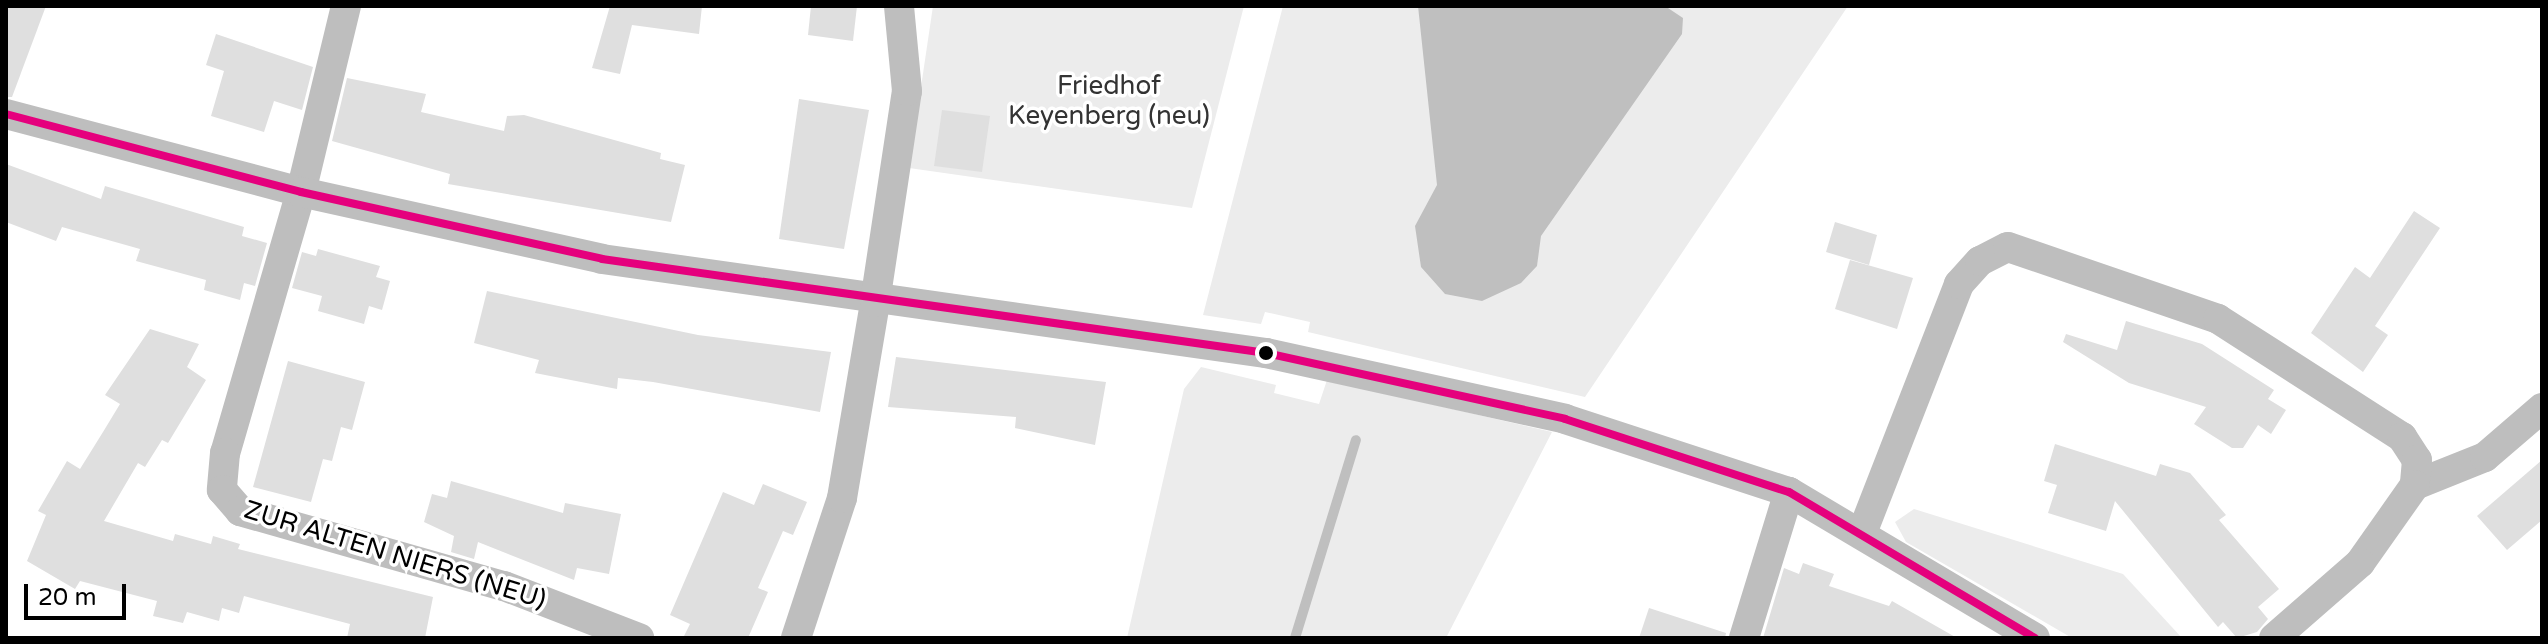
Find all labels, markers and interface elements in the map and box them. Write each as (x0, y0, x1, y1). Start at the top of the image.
park label: Friedhof Keyenberg (neu) (1008, 70, 1210, 132)
unlabelled marker (1258, 345, 1274, 361)
street label: ZUR ALTEN NIERS (NEU) (240, 494, 550, 616)
scale bar (28, 568, 130, 618)
text: 20 m (38, 583, 96, 612)

